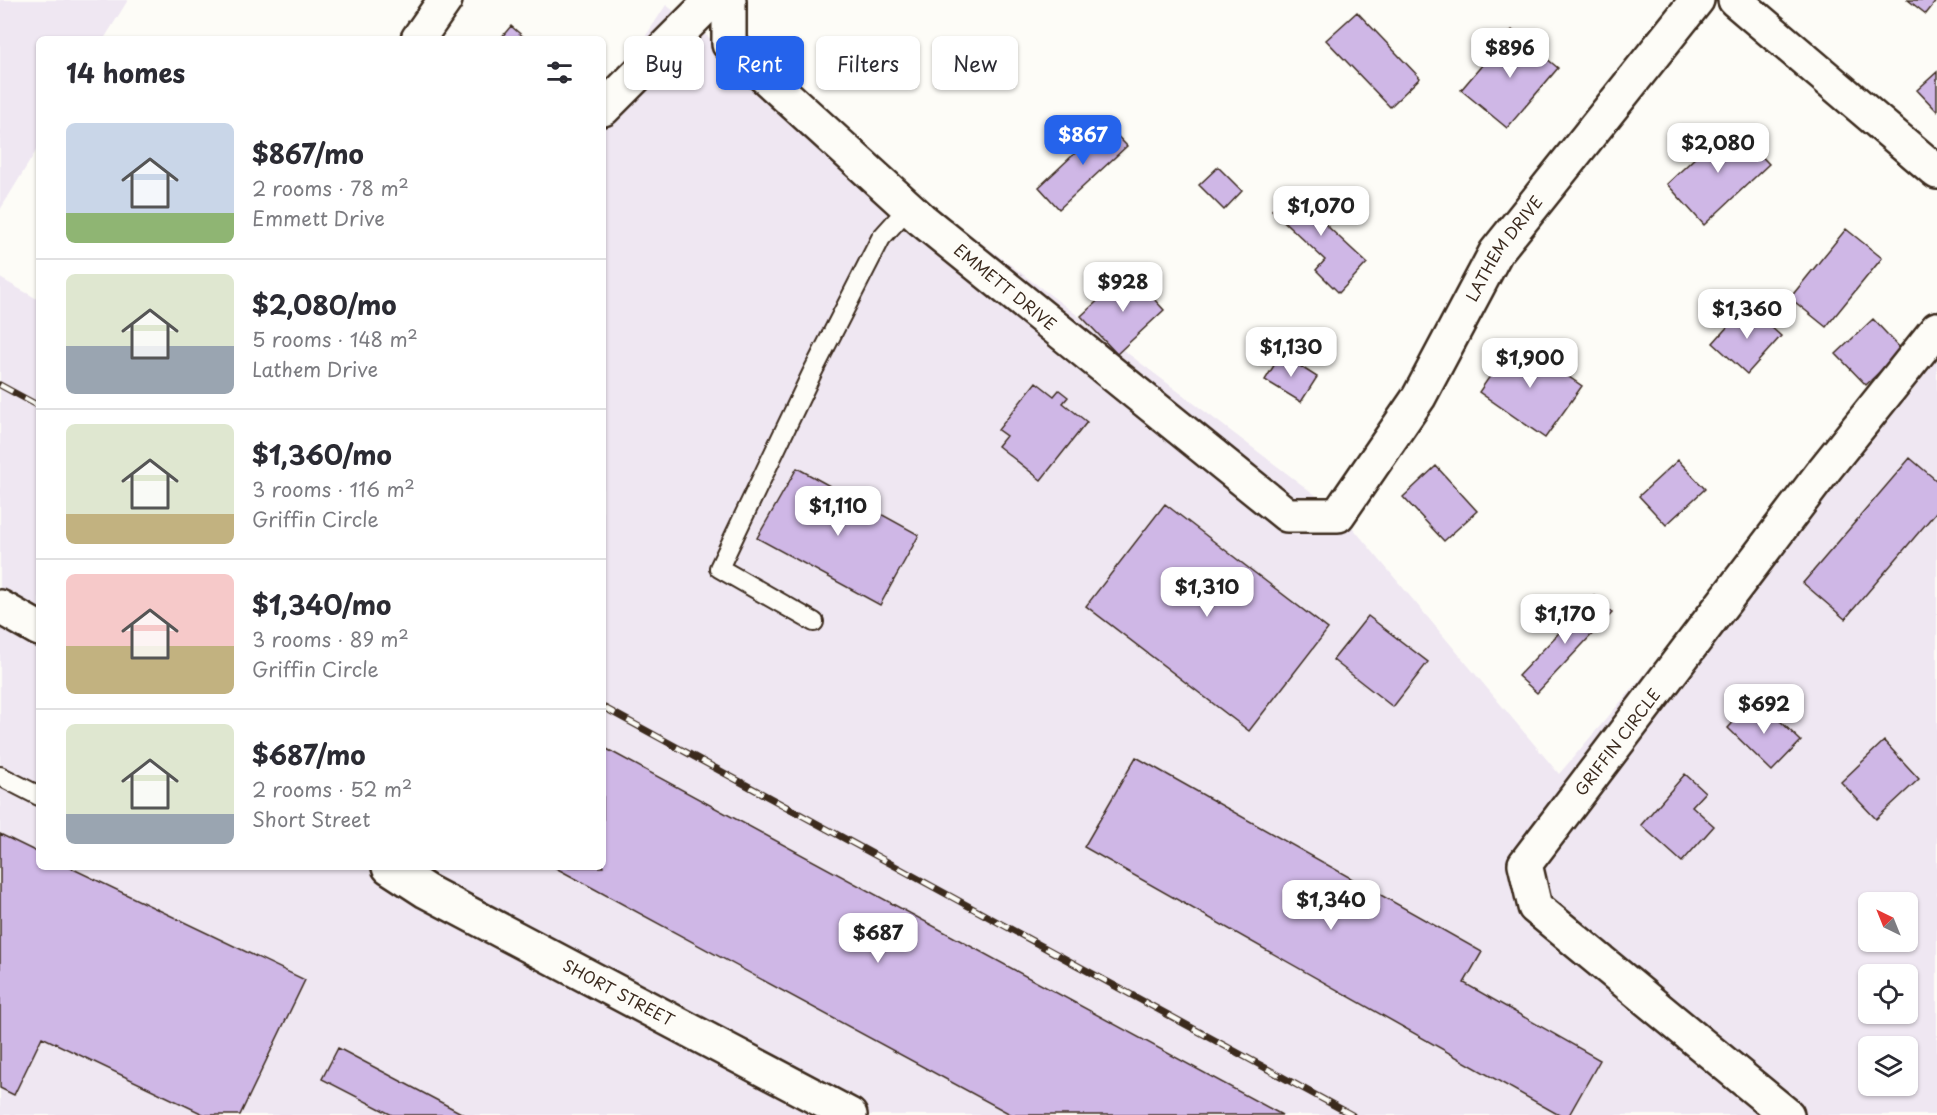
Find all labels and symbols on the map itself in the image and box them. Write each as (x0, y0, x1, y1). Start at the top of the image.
pin: $896 (1474, 28, 1546, 79)
pin: $867 (1047, 115, 1119, 166)
pin: $2,080 (1669, 123, 1767, 174)
pin: $1,070 (1272, 186, 1370, 237)
street label: LATHEM DRIVE (1459, 190, 1548, 305)
street label: EMMETT DRIVE (949, 237, 1062, 335)
pin: $928 (1087, 262, 1159, 313)
pin: $1,360 (1698, 289, 1796, 340)
pin: $1,130 (1242, 327, 1340, 378)
pin: $1,900 (1481, 338, 1579, 389)
pin: $1,110 (789, 486, 887, 537)
pin: $1,310 (1158, 567, 1256, 618)
pin: $1,170 (1516, 594, 1614, 645)
street label: GRIFFIN CIRCLE (1568, 683, 1665, 800)
pin: $692 (1728, 684, 1800, 735)
pin: $1,340 (1282, 880, 1380, 931)
north arrow (1858, 892, 1918, 952)
pin: $687 (842, 913, 914, 964)
street label: SHORT STREET (559, 953, 679, 1031)

